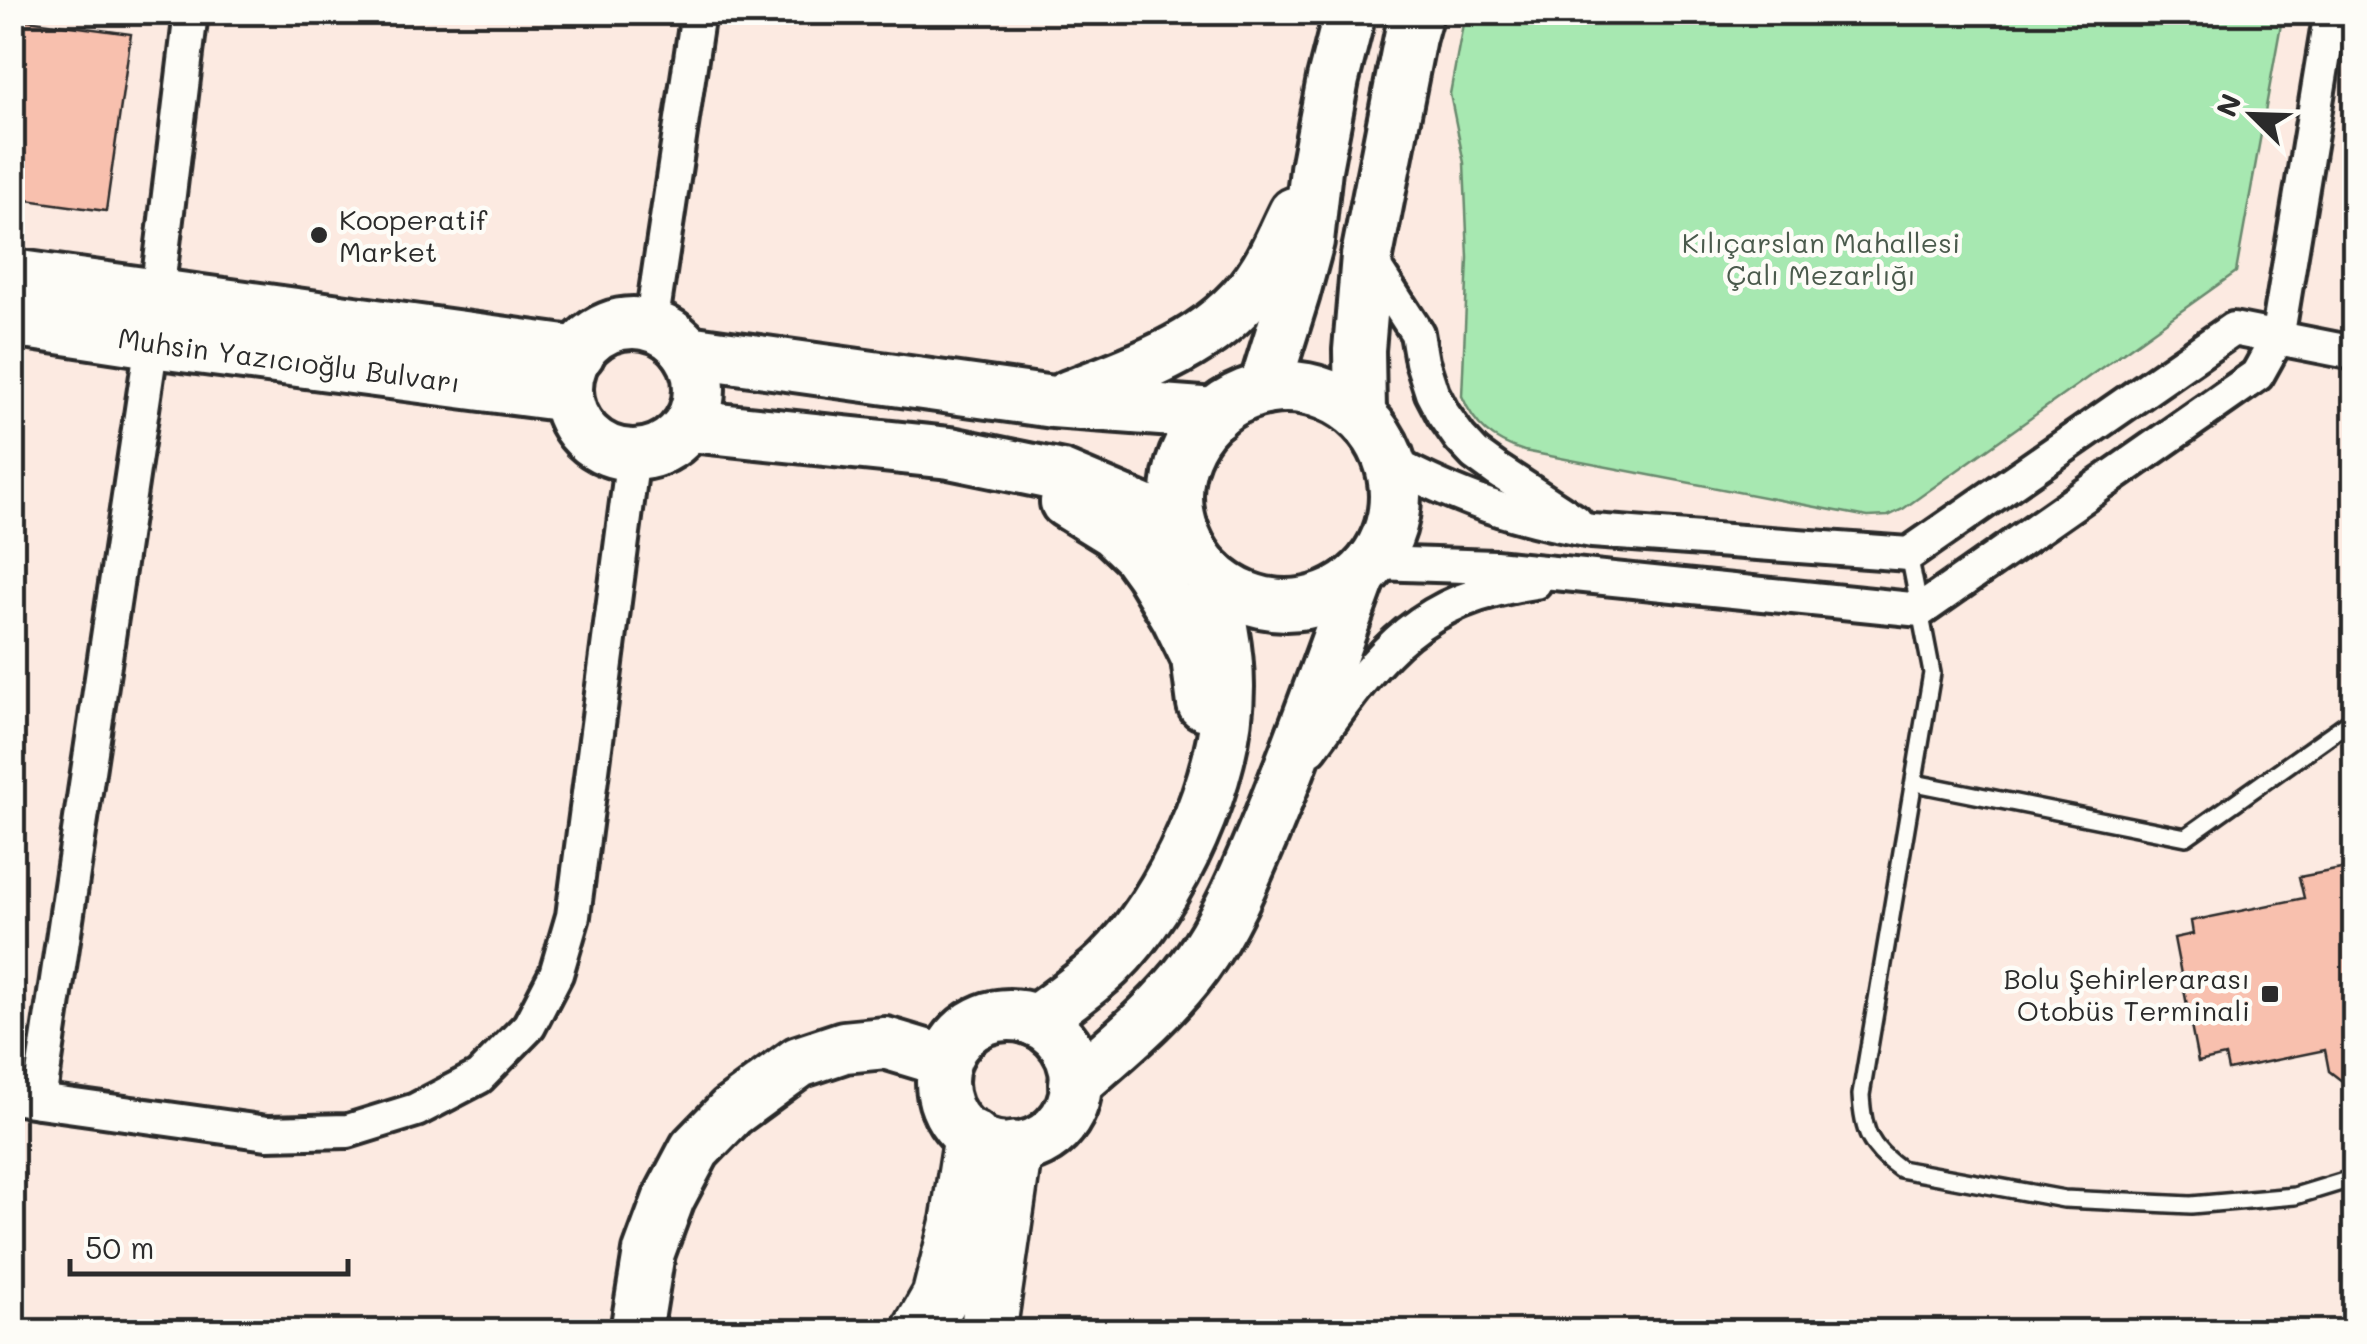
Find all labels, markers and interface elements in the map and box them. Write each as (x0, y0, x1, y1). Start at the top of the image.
north arrow (2202, 65, 2302, 165)
text: N (2207, 88, 2249, 122)
place label: Kooperatif Market (339, 201, 488, 269)
marker: Kooperatif Market (308, 224, 330, 246)
park label: Kılıçarslan Mahallesi Çalı Mezarlığı (1682, 224, 1960, 292)
street label: Muhsin Yazıcıoğlu Bulvarı (116, 319, 462, 400)
place label: Bolu Şehirlerarası Otobüs Terminali (2003, 960, 2250, 1028)
marker: Bolu Şehirlerarası Otobüs Terminali (2259, 983, 2281, 1005)
scale bar (70, 1214, 348, 1276)
text: 50 m (85, 1227, 155, 1267)

